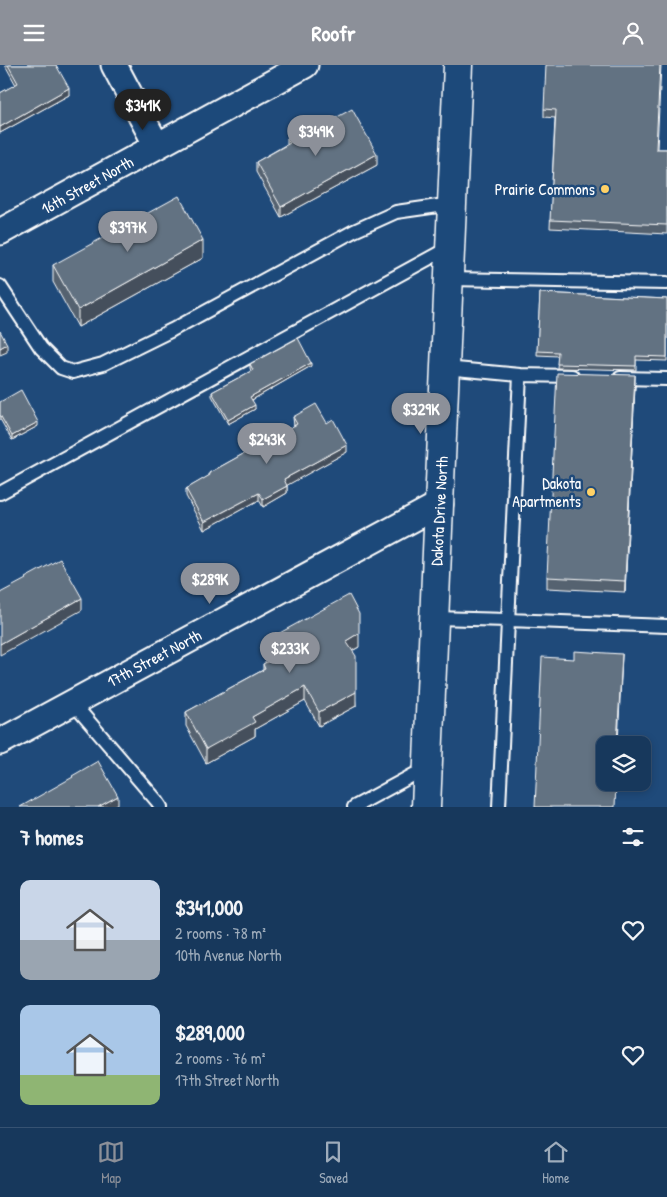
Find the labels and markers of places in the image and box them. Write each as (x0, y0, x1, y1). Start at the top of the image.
pin: $341K (108, 88, 178, 131)
pin: $349K (281, 114, 351, 157)
place label: Prairie Commons (495, 178, 595, 200)
marker: Prairie Commons (599, 183, 611, 195)
pin: $397K (93, 211, 163, 253)
pin: $329K (386, 393, 456, 435)
pin: $243K (232, 423, 302, 465)
place label: Dakota Apartments (512, 472, 581, 512)
marker: Dakota Apartments (585, 486, 597, 498)
pin: $289K (175, 563, 245, 605)
pin: $233K (255, 631, 325, 674)

